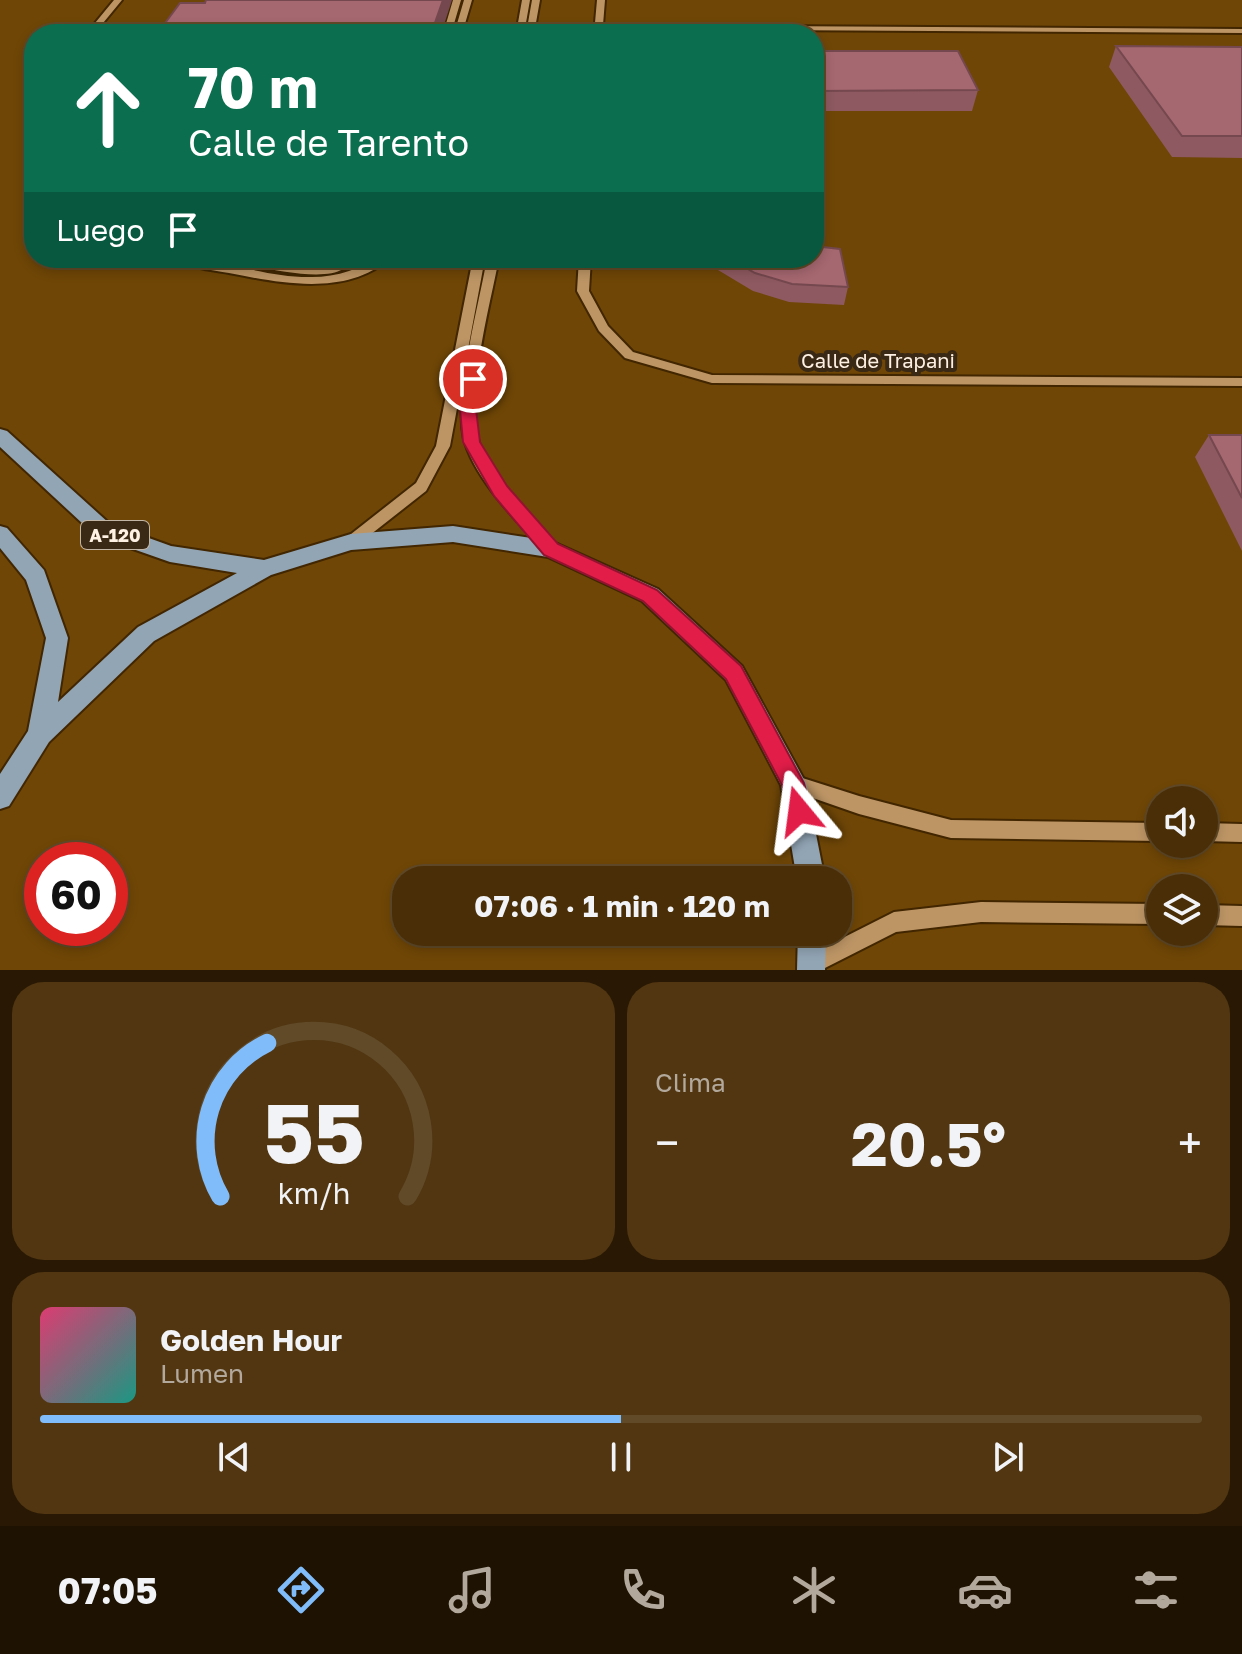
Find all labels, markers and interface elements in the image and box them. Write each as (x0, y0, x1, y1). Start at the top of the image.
text: 70 m (188, 53, 318, 120)
icon: ahead (56, 56, 160, 160)
text: Calle de Tarento (188, 121, 469, 164)
icon: arrive (161, 208, 205, 252)
text: Luego (56, 212, 145, 248)
pin (439, 345, 507, 413)
street label: Calle de Trapani (801, 348, 955, 372)
icon: arrive (451, 357, 495, 401)
road number: A-120 (81, 521, 149, 549)
position arrow (757, 769, 841, 853)
map controls (1146, 786, 1218, 946)
button: sound (1146, 786, 1218, 858)
speed limit sign: 60 (24, 842, 128, 946)
button: layers (1146, 874, 1218, 946)
text: 07:06 · 1 min · 120 m (474, 888, 770, 924)
text: Clima (655, 1067, 726, 1098)
text: 55 (263, 1081, 364, 1181)
text: 20.5° (851, 1107, 1006, 1179)
text: − (655, 1116, 679, 1169)
text: + (1178, 1116, 1202, 1169)
text: km/h (277, 1176, 350, 1210)
text: Golden Hour (160, 1322, 342, 1358)
text: Lumen (160, 1358, 244, 1389)
icon: previous (212, 1435, 256, 1479)
icon: pause (599, 1435, 643, 1479)
icon: next (986, 1435, 1030, 1479)
icon: directions (273, 1562, 329, 1618)
icon: music (444, 1562, 500, 1618)
icon: phone (615, 1562, 671, 1618)
icon: climate (786, 1562, 842, 1618)
icon: car (957, 1562, 1013, 1618)
icon: filters (1128, 1562, 1184, 1618)
text: 07:05 (58, 1569, 157, 1612)

